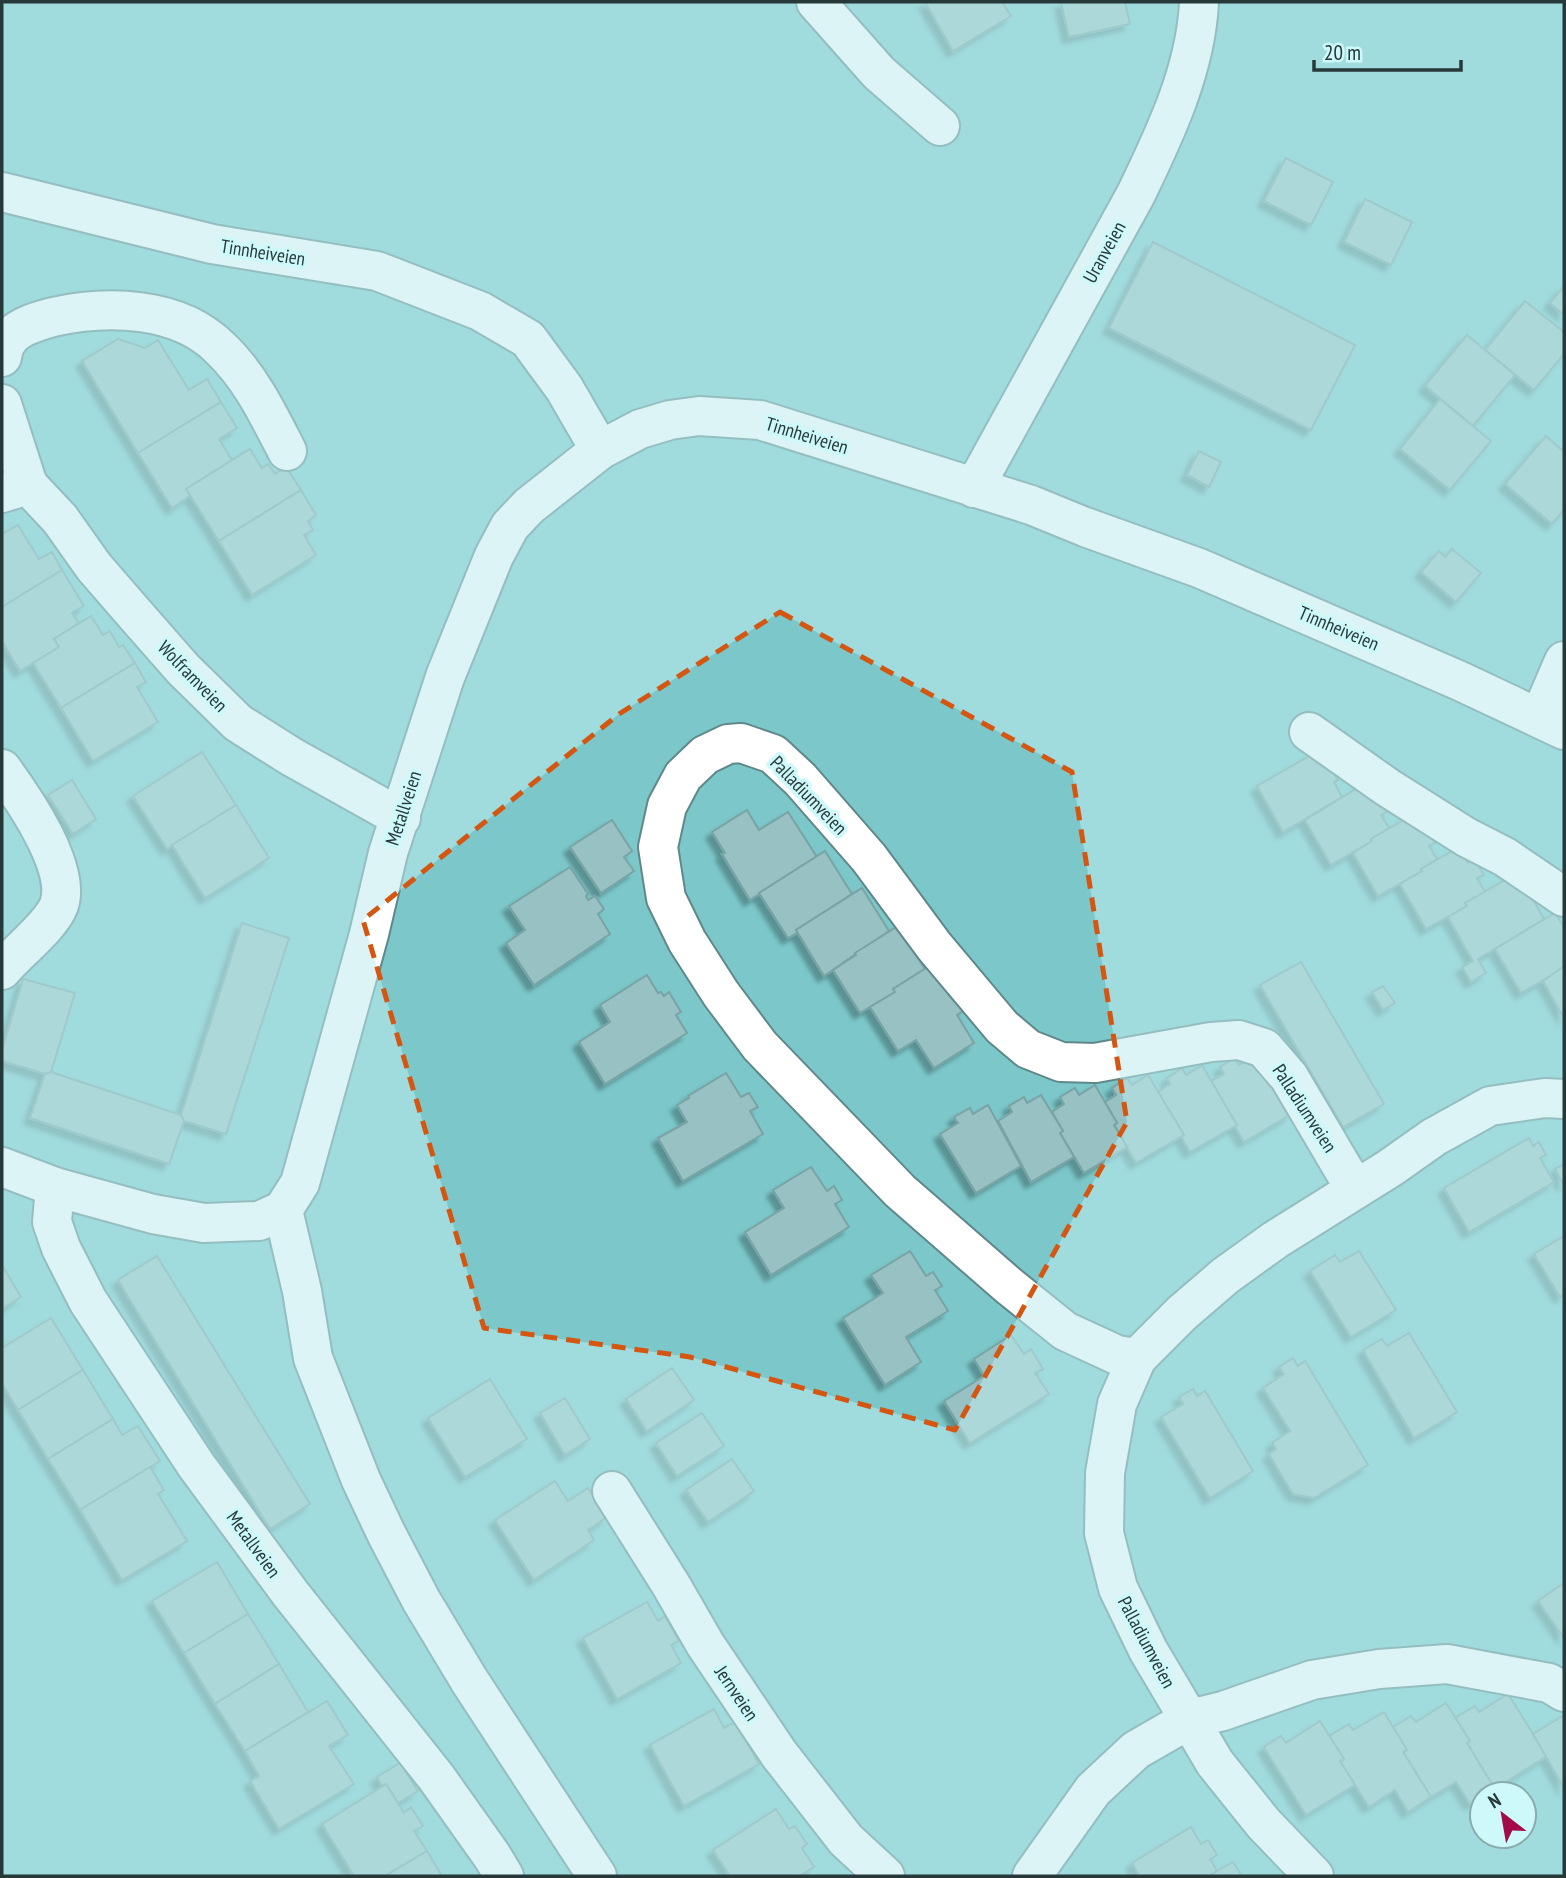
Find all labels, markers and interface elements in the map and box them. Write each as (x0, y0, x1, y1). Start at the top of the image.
scale bar (1314, 28, 1461, 72)
text: 20 m (1324, 39, 1361, 66)
street label: Uranveien (1077, 217, 1131, 287)
street label: Tinnheiveien (219, 233, 307, 271)
street label: Tinnheiveien (763, 411, 851, 459)
street label: Tinnheiveien (1295, 600, 1383, 656)
street label: Wolframveien (153, 635, 233, 717)
street label: Palladiumveien (765, 750, 853, 840)
street label: Metallveien (380, 768, 426, 848)
street label: Palladiumveien (1268, 1059, 1342, 1157)
street label: Metallveien (222, 1506, 286, 1582)
street label: Palladiumveien (1113, 1592, 1181, 1692)
street label: Jernveien (709, 1660, 764, 1725)
north arrow (1468, 1780, 1538, 1850)
text: N (1484, 1787, 1505, 1813)

